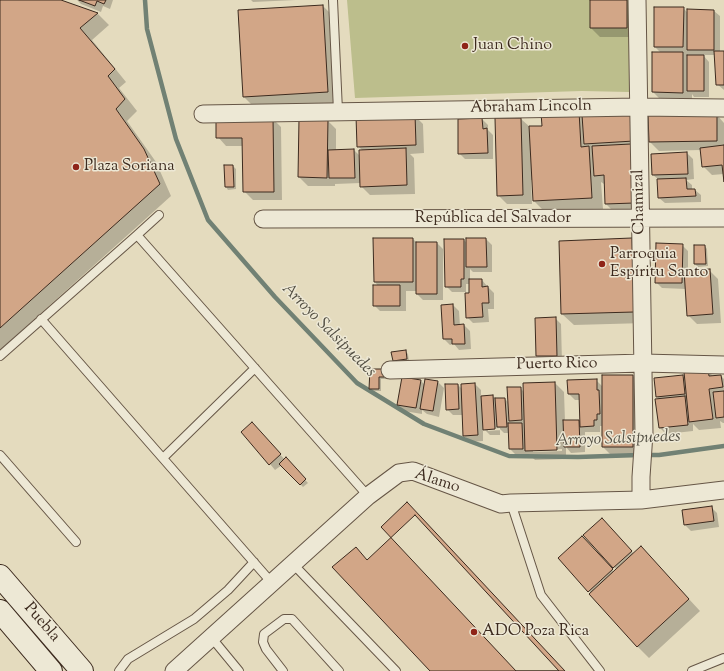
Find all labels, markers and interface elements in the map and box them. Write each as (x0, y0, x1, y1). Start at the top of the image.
place label: Juan Chino (473, 36, 552, 56)
marker: Juan Chino (460, 41, 470, 51)
street label: Abraham Lincoln (470, 97, 592, 119)
place label: Plaza Soriana (84, 157, 175, 177)
marker: Plaza Soriana (71, 162, 81, 172)
street label: Chamizal (630, 169, 650, 235)
street label: República del Salvador (415, 209, 571, 229)
place label: Parroquia Espíritu Santo (610, 245, 708, 283)
marker: Parroquia Espíritu Santo (597, 259, 607, 269)
water label: Arroyo Salsipuedes (277, 280, 379, 382)
street label: Puerto Rico (516, 355, 598, 375)
water label: Arroyo Salsipuedes (555, 428, 681, 452)
street label: Álamo (412, 466, 462, 498)
street label: Puebla (19, 599, 63, 647)
place label: ADO Poza Rica (482, 622, 589, 642)
marker: ADO Poza Rica (469, 627, 479, 637)

